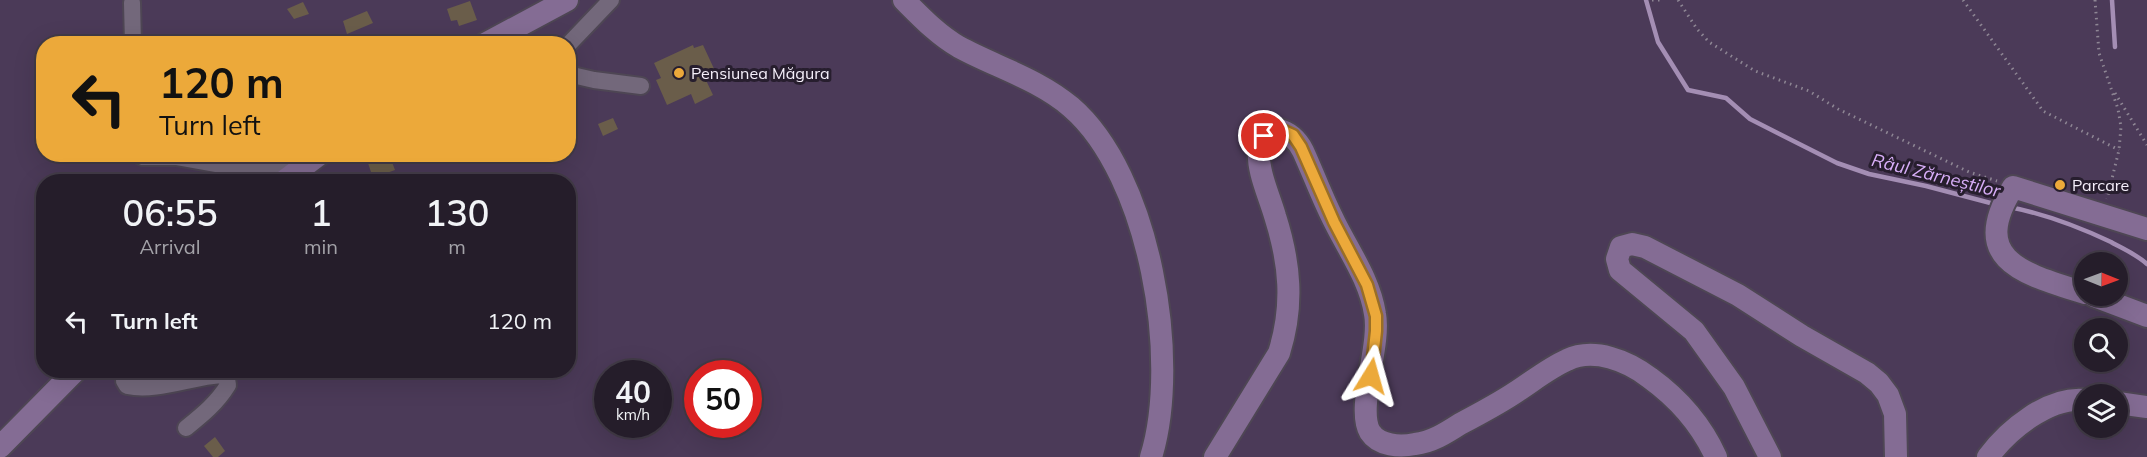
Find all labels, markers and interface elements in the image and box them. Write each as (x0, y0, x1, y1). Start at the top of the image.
text: 120 m (159, 56, 284, 109)
icon: left (60, 60, 138, 138)
place label: Pensiunea Măgura (691, 63, 830, 83)
marker: Pensiunea Măgura (672, 66, 686, 80)
text: Turn left (159, 108, 261, 142)
pin (1238, 110, 1289, 161)
icon: arrive (1247, 119, 1280, 152)
water label: Râul Zărneștilor (1869, 148, 2004, 202)
place label: Parcare (2072, 175, 2129, 195)
marker: Parcare (2053, 178, 2067, 192)
text: 06:55 (123, 190, 217, 235)
text: 1 (310, 190, 332, 235)
text: 130 (425, 190, 489, 235)
text: Arrival (139, 234, 201, 259)
text: min (304, 234, 338, 259)
text: m (448, 234, 466, 259)
north arrow (2074, 252, 2128, 306)
map controls (2074, 252, 2128, 438)
icon: left (60, 305, 93, 338)
text: Turn left (111, 307, 198, 335)
text: 120 m (487, 307, 552, 335)
button: search (2074, 318, 2128, 372)
position arrow (1339, 344, 1403, 408)
speed limit sign: 50 (684, 360, 762, 438)
text: 40 (615, 373, 651, 411)
button: layers (2074, 384, 2128, 438)
text: km/h (616, 405, 650, 424)

